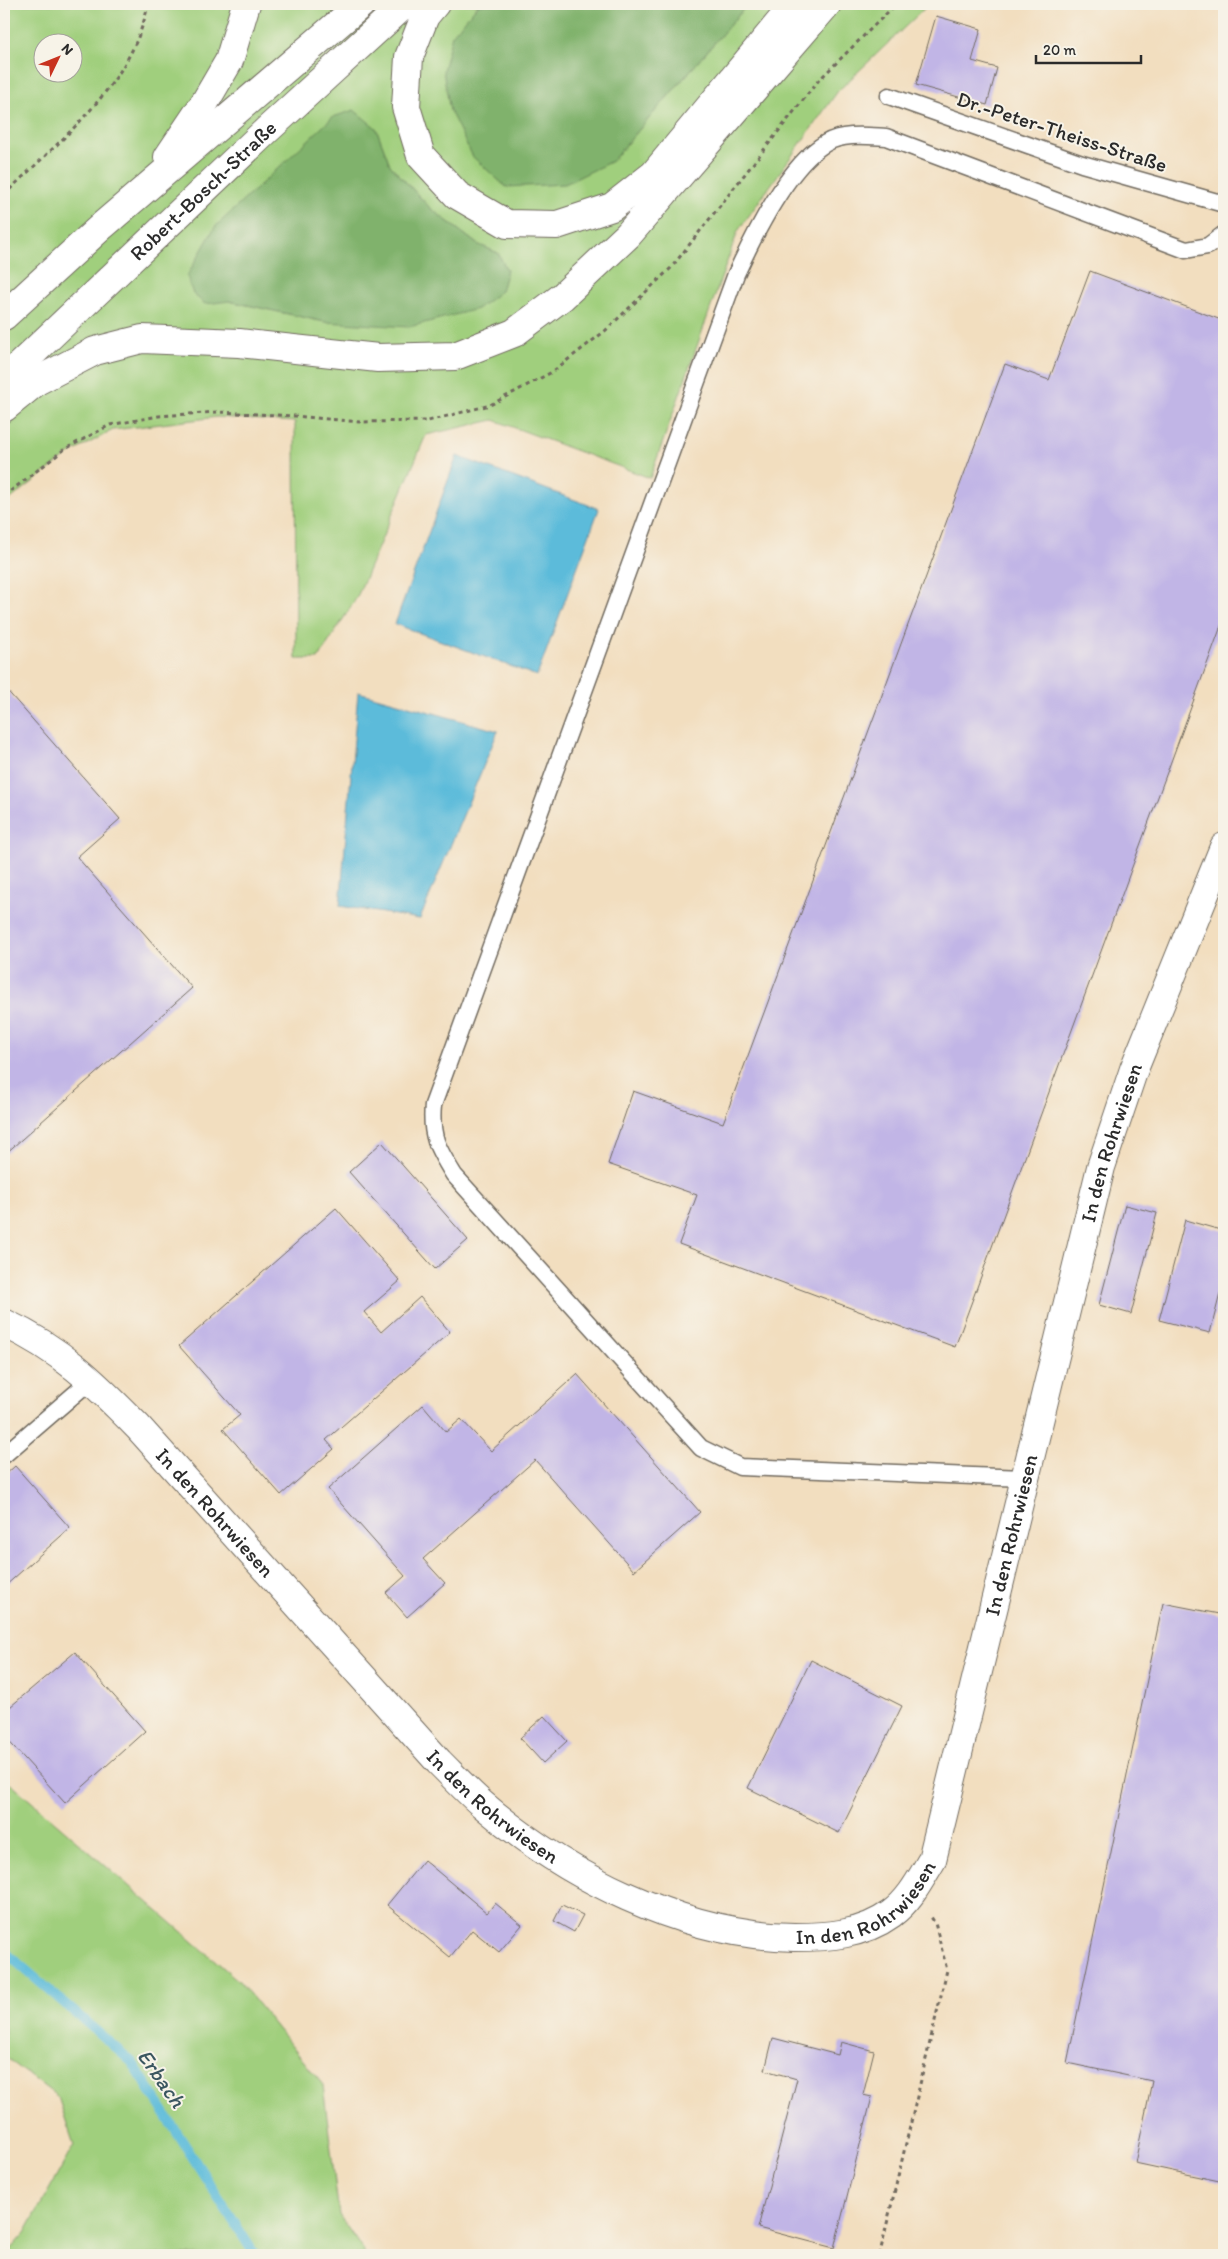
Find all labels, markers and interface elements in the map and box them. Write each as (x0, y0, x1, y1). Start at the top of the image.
north arrow (32, 32, 82, 82)
scale bar (1036, 32, 1140, 64)
text: N (58, 40, 77, 59)
text: 20 m (1043, 41, 1077, 59)
street label: Dr.-Peter-Theiss-Straße (954, 86, 1170, 177)
street label: Robert-Bosch-Straße (125, 115, 281, 266)
street label: In den Rohrwiesen (1075, 1060, 1147, 1225)
street label: In den Rohrwiesen (151, 1443, 280, 1582)
street label: In den Rohrwiesen (979, 1452, 1042, 1618)
street label: In den Rohrwiesen (422, 1744, 563, 1869)
street label: In den Rohrwiesen (796, 1856, 941, 1949)
water label: Erbach (132, 2044, 192, 2113)

